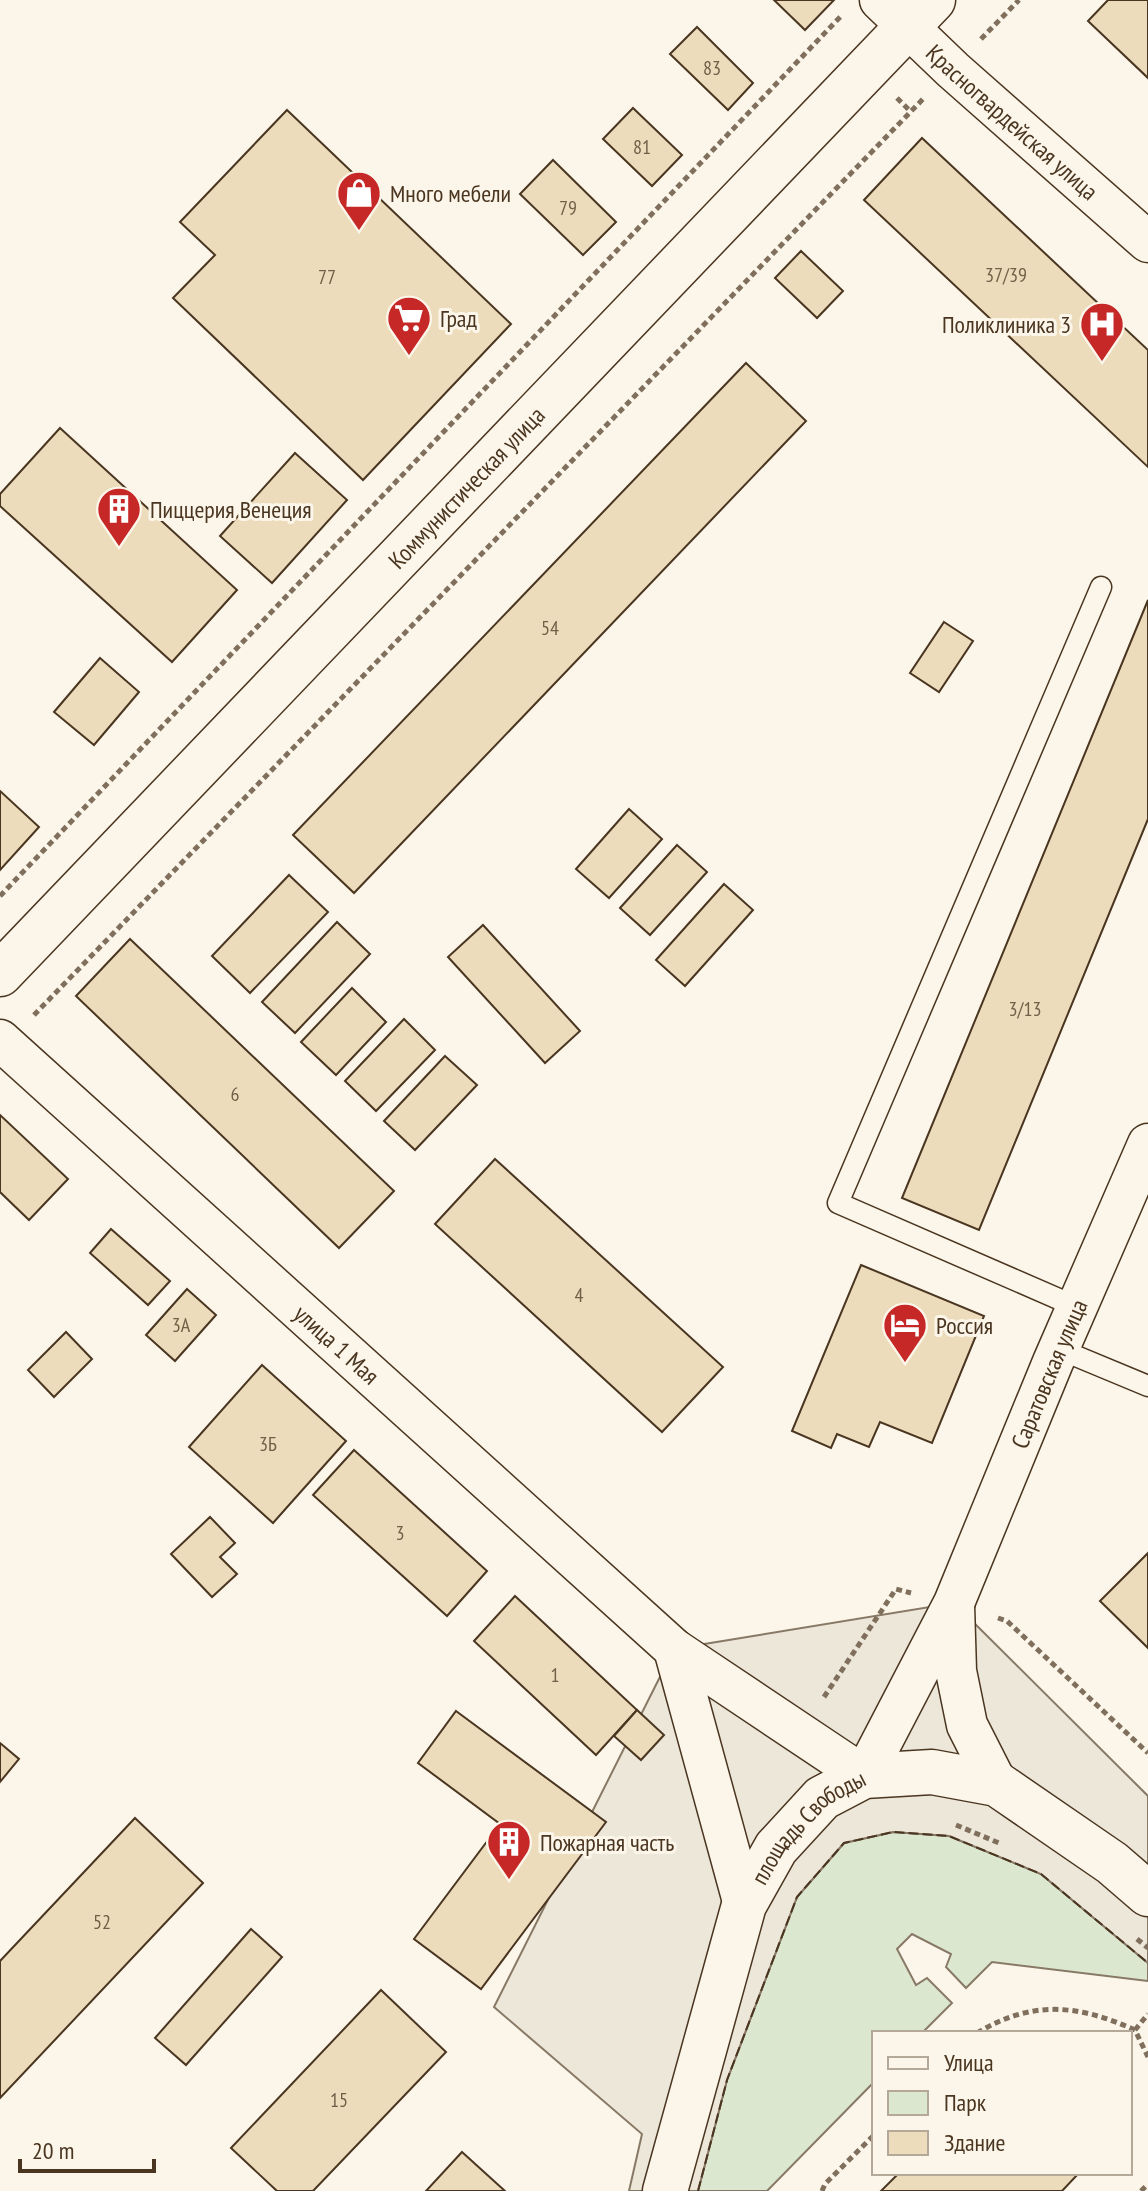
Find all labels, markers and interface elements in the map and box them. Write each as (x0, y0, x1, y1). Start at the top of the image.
street label: Красногвардейская улица (920, 37, 1105, 207)
house number: 83 (703, 55, 721, 81)
house number: 81 (633, 134, 651, 160)
shop icon: Много мебели (335, 169, 383, 232)
place label: Много мебели (390, 178, 511, 209)
house number: 79 (559, 195, 577, 221)
house number: 37/39 (985, 262, 1027, 288)
house number: 77 (318, 264, 336, 290)
supermarket icon: Град (385, 294, 433, 357)
hospital icon: Поликлиника 3 (1078, 300, 1126, 363)
place label: Град (440, 303, 477, 334)
place label: Поликлиника 3 (942, 309, 1071, 340)
street label: Коммунистическая улица (381, 400, 551, 575)
building icon: Пиццерия Венеция (95, 485, 143, 548)
place label: Пиццерия Венеция (150, 494, 312, 525)
house number: 54 (541, 615, 559, 641)
house number: 3/13 (1009, 996, 1041, 1022)
house number: 6 (231, 1081, 240, 1107)
house number: 4 (575, 1282, 584, 1308)
street label: Саратовская улица (1004, 1294, 1094, 1453)
street label: улица 1 Мая (288, 1298, 386, 1391)
hotel icon: Россия (881, 1301, 929, 1364)
place label: Россия (936, 1310, 993, 1341)
house number: 3А (172, 1312, 191, 1338)
house number: 3Б (259, 1431, 277, 1457)
house number: 3 (396, 1520, 405, 1546)
house number: 1 (551, 1662, 560, 1688)
street label: площадь Свободы (743, 1762, 871, 1890)
building icon: Пожарная часть (485, 1818, 533, 1881)
place label: Пожарная часть (540, 1827, 674, 1858)
house number: 52 (93, 1909, 111, 1935)
legend (872, 2031, 1132, 2175)
text: Улица (944, 2047, 994, 2078)
house number: 15 (330, 2087, 348, 2113)
text: Парк (944, 2087, 987, 2118)
scale bar (20, 2123, 154, 2173)
text: Здание (944, 2127, 1005, 2158)
text: 20 m (32, 2135, 74, 2166)

